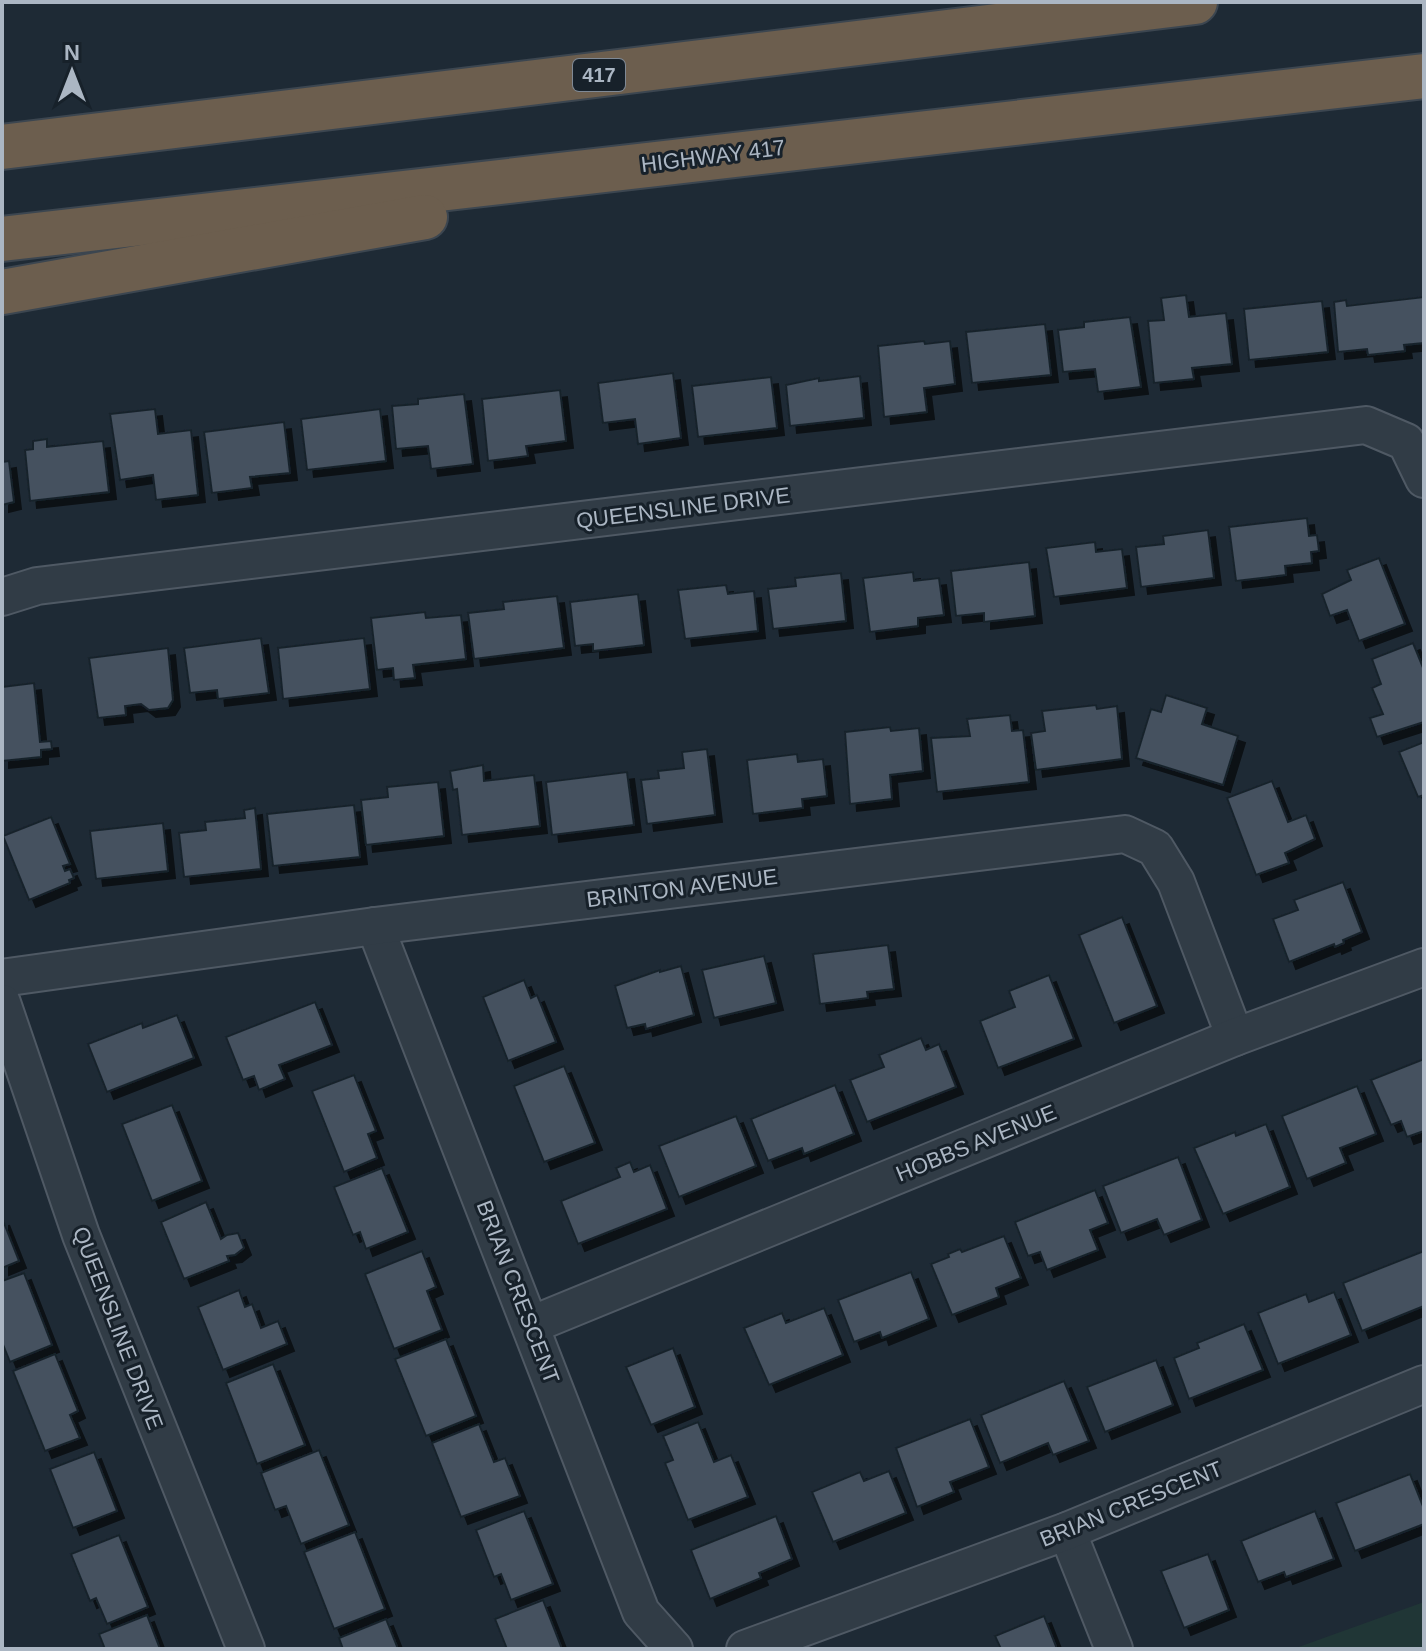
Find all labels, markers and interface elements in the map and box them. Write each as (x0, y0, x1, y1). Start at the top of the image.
north arrow (32, 32, 112, 112)
text: N (64, 40, 80, 65)
road number: 417 (573, 59, 625, 91)
street label: HIGHWAY 417 (639, 135, 787, 177)
street label: QUEENSLINE DRIVE (575, 482, 791, 534)
street label: BRINTON AVENUE (585, 864, 779, 912)
street label: HOBBS AVENUE (892, 1099, 1060, 1187)
street label: BRIAN CRESCENT (472, 1197, 564, 1387)
street label: QUEENSLINE DRIVE (68, 1223, 168, 1433)
street label: BRIAN CRESCENT (1036, 1456, 1226, 1552)

